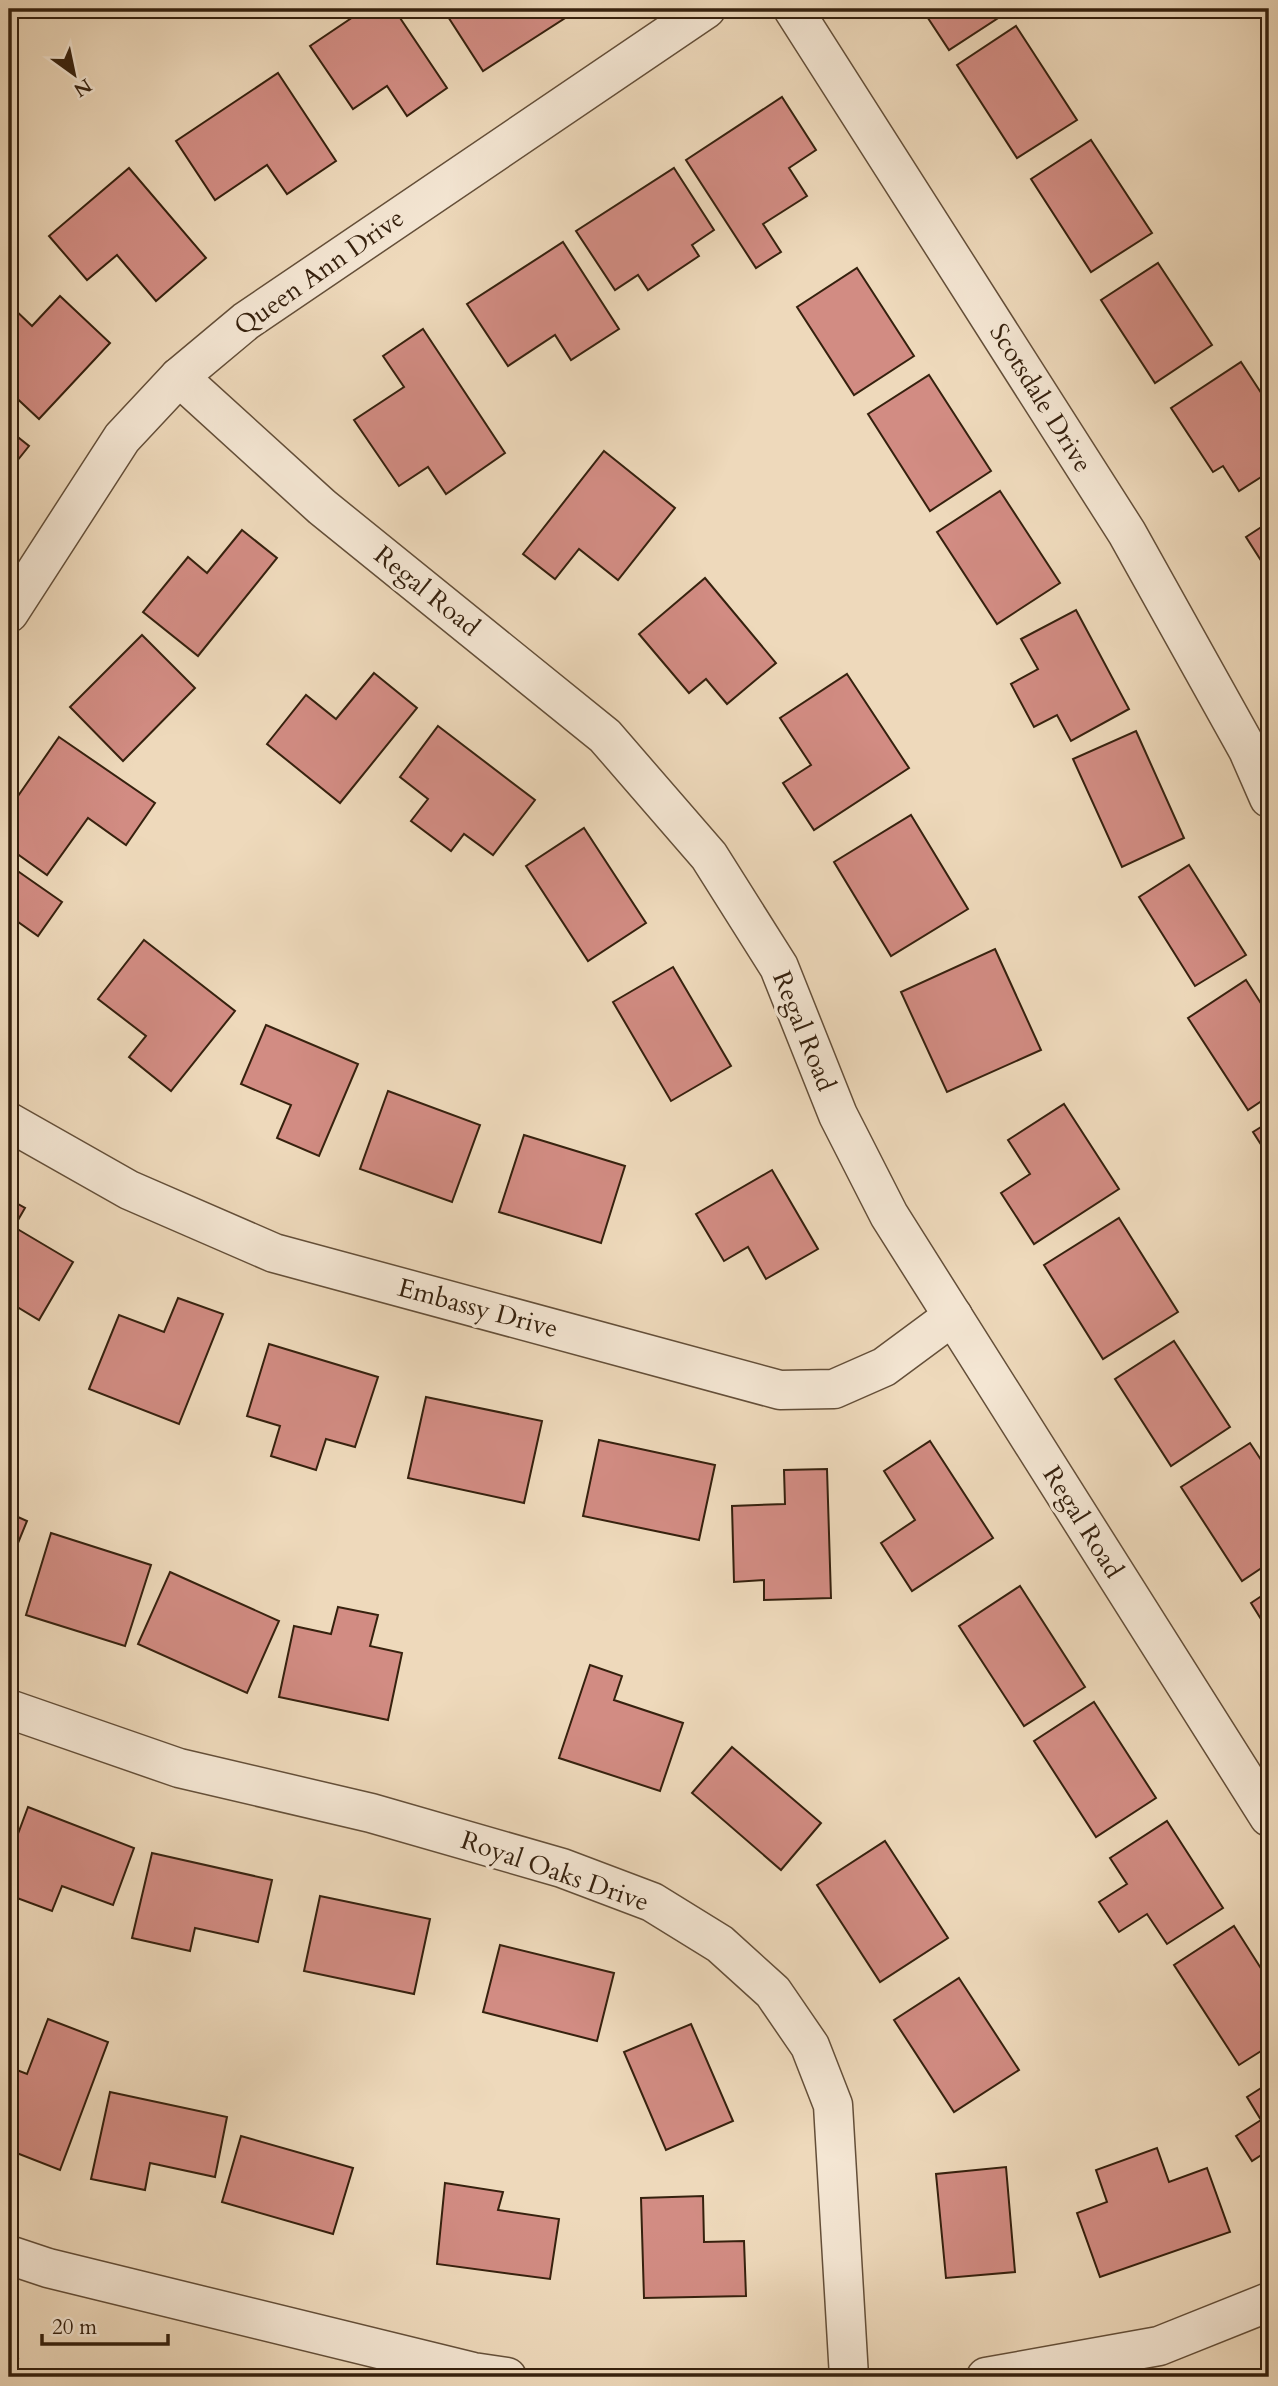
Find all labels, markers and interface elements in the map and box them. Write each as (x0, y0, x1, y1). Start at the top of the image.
north arrow (38, 38, 108, 108)
text: N (68, 72, 97, 103)
street label: Queen Ann Drive (227, 200, 411, 344)
street label: Scotsdale Drive (981, 317, 1101, 479)
street label: Regal Road (367, 538, 487, 644)
street label: Regal Road (764, 966, 844, 1096)
street label: Embassy Drive (394, 1270, 562, 1346)
street label: Regal Road (1035, 1459, 1131, 1585)
street label: Royal Oaks Drive (456, 1822, 654, 1920)
scale bar (42, 2302, 168, 2346)
text: 20 m (52, 2313, 97, 2342)

